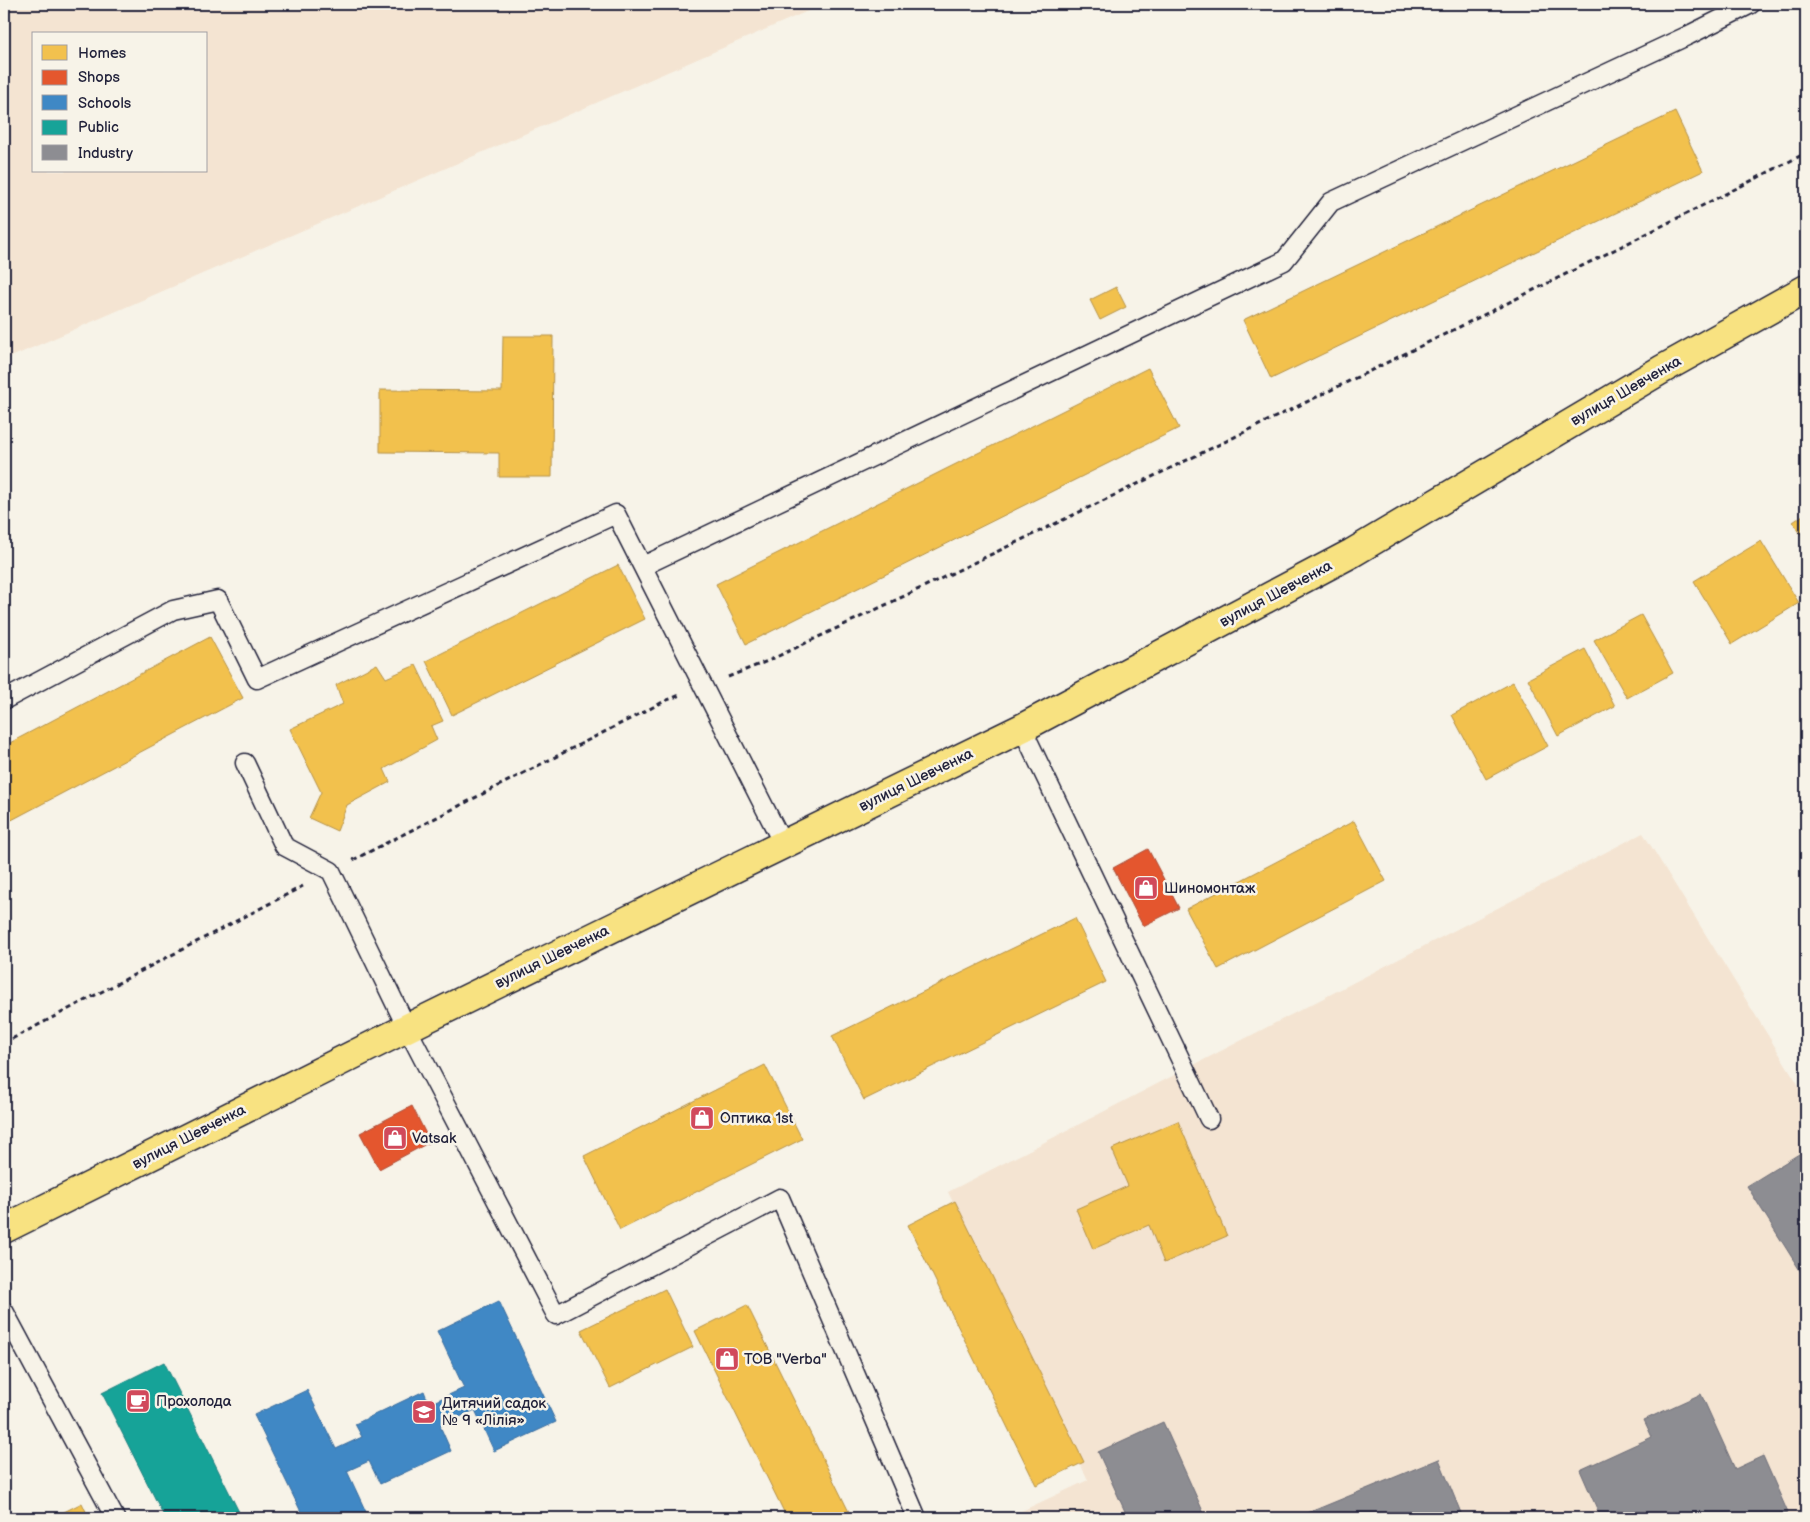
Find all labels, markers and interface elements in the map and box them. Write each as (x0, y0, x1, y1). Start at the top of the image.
legend (32, 32, 208, 172)
text: Homes (78, 44, 127, 63)
text: Shops (78, 68, 121, 87)
text: Schools (78, 94, 132, 113)
text: Public (78, 118, 119, 137)
text: Industry (78, 144, 133, 163)
street label: вулиця Шевченка (1567, 352, 1685, 430)
street label: вулиця Шевченка (1216, 556, 1336, 632)
street label: вулиця Шевченка (856, 744, 976, 816)
shop icon: Шиномонтаж (1133, 875, 1159, 901)
place label: Шиномонтаж (1164, 879, 1256, 898)
street label: вулиця Шевченка (492, 921, 612, 993)
street label: вулиця Шевченка (129, 1100, 249, 1174)
shop icon: Оптика 1st (689, 1105, 715, 1131)
place label: Оптика 1st (720, 1109, 794, 1128)
shop icon: Vatsak (382, 1125, 408, 1151)
place label: Vatsak (412, 1129, 457, 1148)
shop icon: ТОВ "Verba" (714, 1346, 740, 1372)
place label: ТОВ "Verba" (744, 1350, 827, 1369)
cafe icon: Прохолода (125, 1388, 151, 1414)
place label: Прохолода (156, 1392, 232, 1411)
place label: Дитячий садок № 9 «Лілія» (442, 1394, 546, 1430)
school or university icon: Дитячий садок № 9 «Лілія» (411, 1399, 437, 1425)

